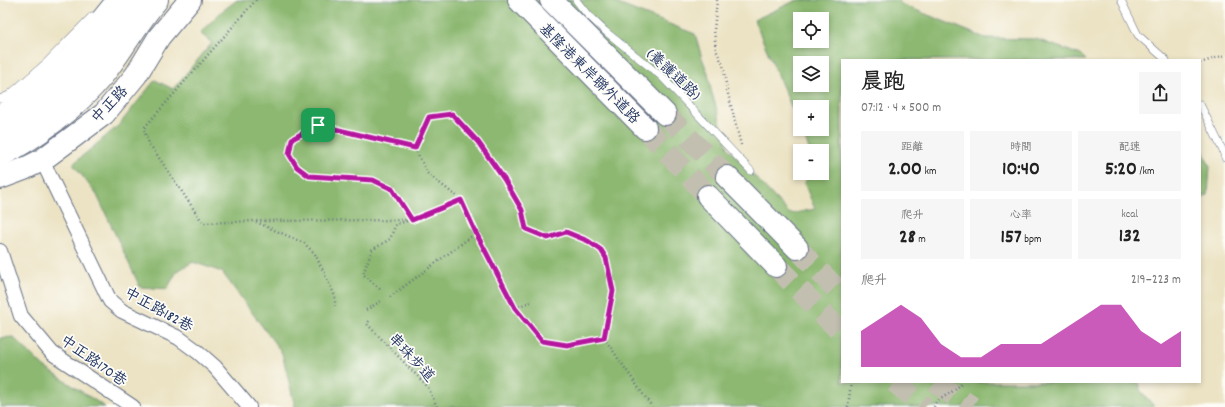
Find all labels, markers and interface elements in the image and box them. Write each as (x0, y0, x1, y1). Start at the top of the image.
map controls (793, 12, 829, 180)
button: locate (793, 12, 829, 48)
street label: 基隆港東岸聯外道路 (533, 19, 644, 130)
street label: (養護道路) (640, 44, 705, 107)
button: layers (793, 56, 829, 92)
text: 晨跑 (861, 68, 905, 99)
button: share (1139, 72, 1181, 114)
street label: 中正路 (87, 82, 134, 129)
text: 07:12 · 4 × 500 m (861, 99, 941, 118)
button: + (793, 100, 829, 136)
pin (301, 108, 335, 142)
icon: arrive (307, 114, 329, 136)
text: 距離 (901, 140, 923, 156)
text: 時間 (1010, 140, 1032, 156)
text: 配速 (1119, 140, 1141, 156)
button: − (793, 144, 829, 180)
text: 2.00 (888, 156, 922, 184)
text: 10:40 (1002, 156, 1040, 184)
text: 5:20 (1105, 156, 1137, 184)
text: km (922, 164, 937, 180)
text: /km (1137, 164, 1155, 180)
text: kcal (1121, 207, 1138, 223)
text: 爬升 (901, 208, 923, 224)
text: 心率 (1010, 208, 1032, 224)
text: 132 (1119, 223, 1141, 251)
text: 28 (899, 224, 916, 252)
text: 157 (1000, 224, 1022, 252)
text: m (916, 232, 926, 248)
text: bpm (1022, 232, 1042, 248)
text: 219–223 m (1131, 271, 1181, 290)
text: 爬升 (861, 272, 887, 291)
street label: 中正路182巷 (120, 283, 197, 339)
street label: 串珠步道 (382, 329, 439, 388)
street label: 中正路170巷 (55, 330, 131, 393)

